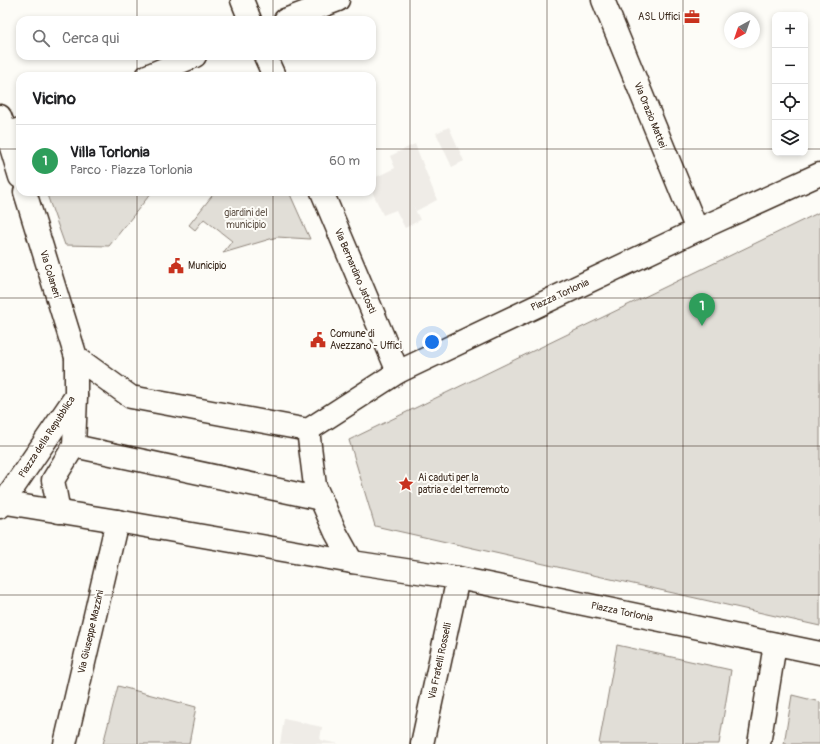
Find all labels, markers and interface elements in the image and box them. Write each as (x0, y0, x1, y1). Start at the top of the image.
office icon: ASL Uffici (683, 8, 701, 26)
place label: ASL Uffici (638, 11, 680, 23)
north arrow (724, 12, 760, 48)
map controls (772, 12, 808, 156)
button: + (772, 12, 808, 48)
search box (16, 16, 376, 60)
icon: search (30, 27, 52, 49)
text: Cerca qui (62, 29, 119, 48)
button: − (772, 48, 808, 84)
street label: Via Orazio Mattei (631, 80, 669, 150)
button: locate (772, 84, 808, 120)
text: Vicino (32, 88, 76, 109)
button: layers (772, 120, 808, 156)
text: Villa Torlonia (70, 143, 150, 162)
text: 1 (42, 153, 48, 169)
text: 60 m (329, 153, 360, 169)
text: Parco · Piazza Torlonia (70, 162, 193, 178)
park label: giardini del municipio (224, 207, 268, 231)
street label: Via Bernardino Jatosti (332, 227, 378, 316)
street label: Via Colaneri (37, 249, 63, 299)
public building icon: Municipio (167, 257, 185, 275)
place label: Municipio (188, 260, 227, 272)
street label: Piazza Torlonia (529, 276, 591, 314)
pin: 1 (689, 293, 715, 326)
place label: Comune di Avezzano - Uffici (330, 328, 402, 352)
public building icon: Comune di Avezzano - Uffici (309, 331, 327, 349)
your location (422, 332, 442, 352)
street label: Piazza della Repubblica (16, 394, 78, 480)
place label: Ai caduti per la patria e del terremoto (418, 472, 510, 496)
place icon: Ai caduti per la patria e del terremoto (397, 475, 415, 493)
street label: Via Giuseppe Mazzini (76, 589, 106, 675)
street label: Piazza Torlonia (590, 600, 654, 624)
street label: Via Fratelli Rosselli (426, 622, 454, 700)

